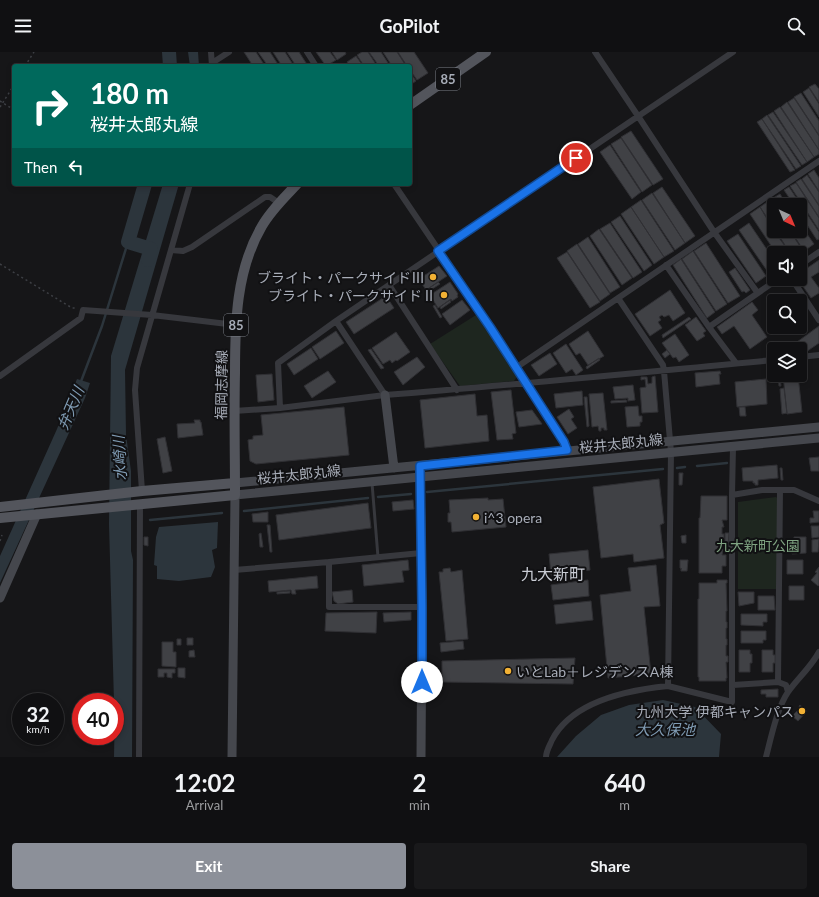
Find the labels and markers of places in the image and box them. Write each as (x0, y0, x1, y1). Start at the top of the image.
pin (559, 141, 593, 175)
place label: ブライト・パークサイドⅢ (257, 269, 425, 286)
marker: ブライト・パークサイドⅢ (428, 272, 438, 282)
place label: ブライト・パークサイドⅡ (268, 287, 436, 304)
marker: ブライト・パークサイドⅡ (439, 290, 449, 300)
place label: i^3 opera (484, 509, 542, 526)
marker: i^3 opera (471, 512, 481, 522)
place label: いとLab＋レジデンスA棟 (516, 663, 673, 680)
marker: いとLab＋レジデンスA棟 (503, 666, 513, 676)
place label: 九州大学 伊都キャンパス (636, 703, 794, 720)
marker: 九州大学 伊都キャンパス (797, 706, 807, 716)

